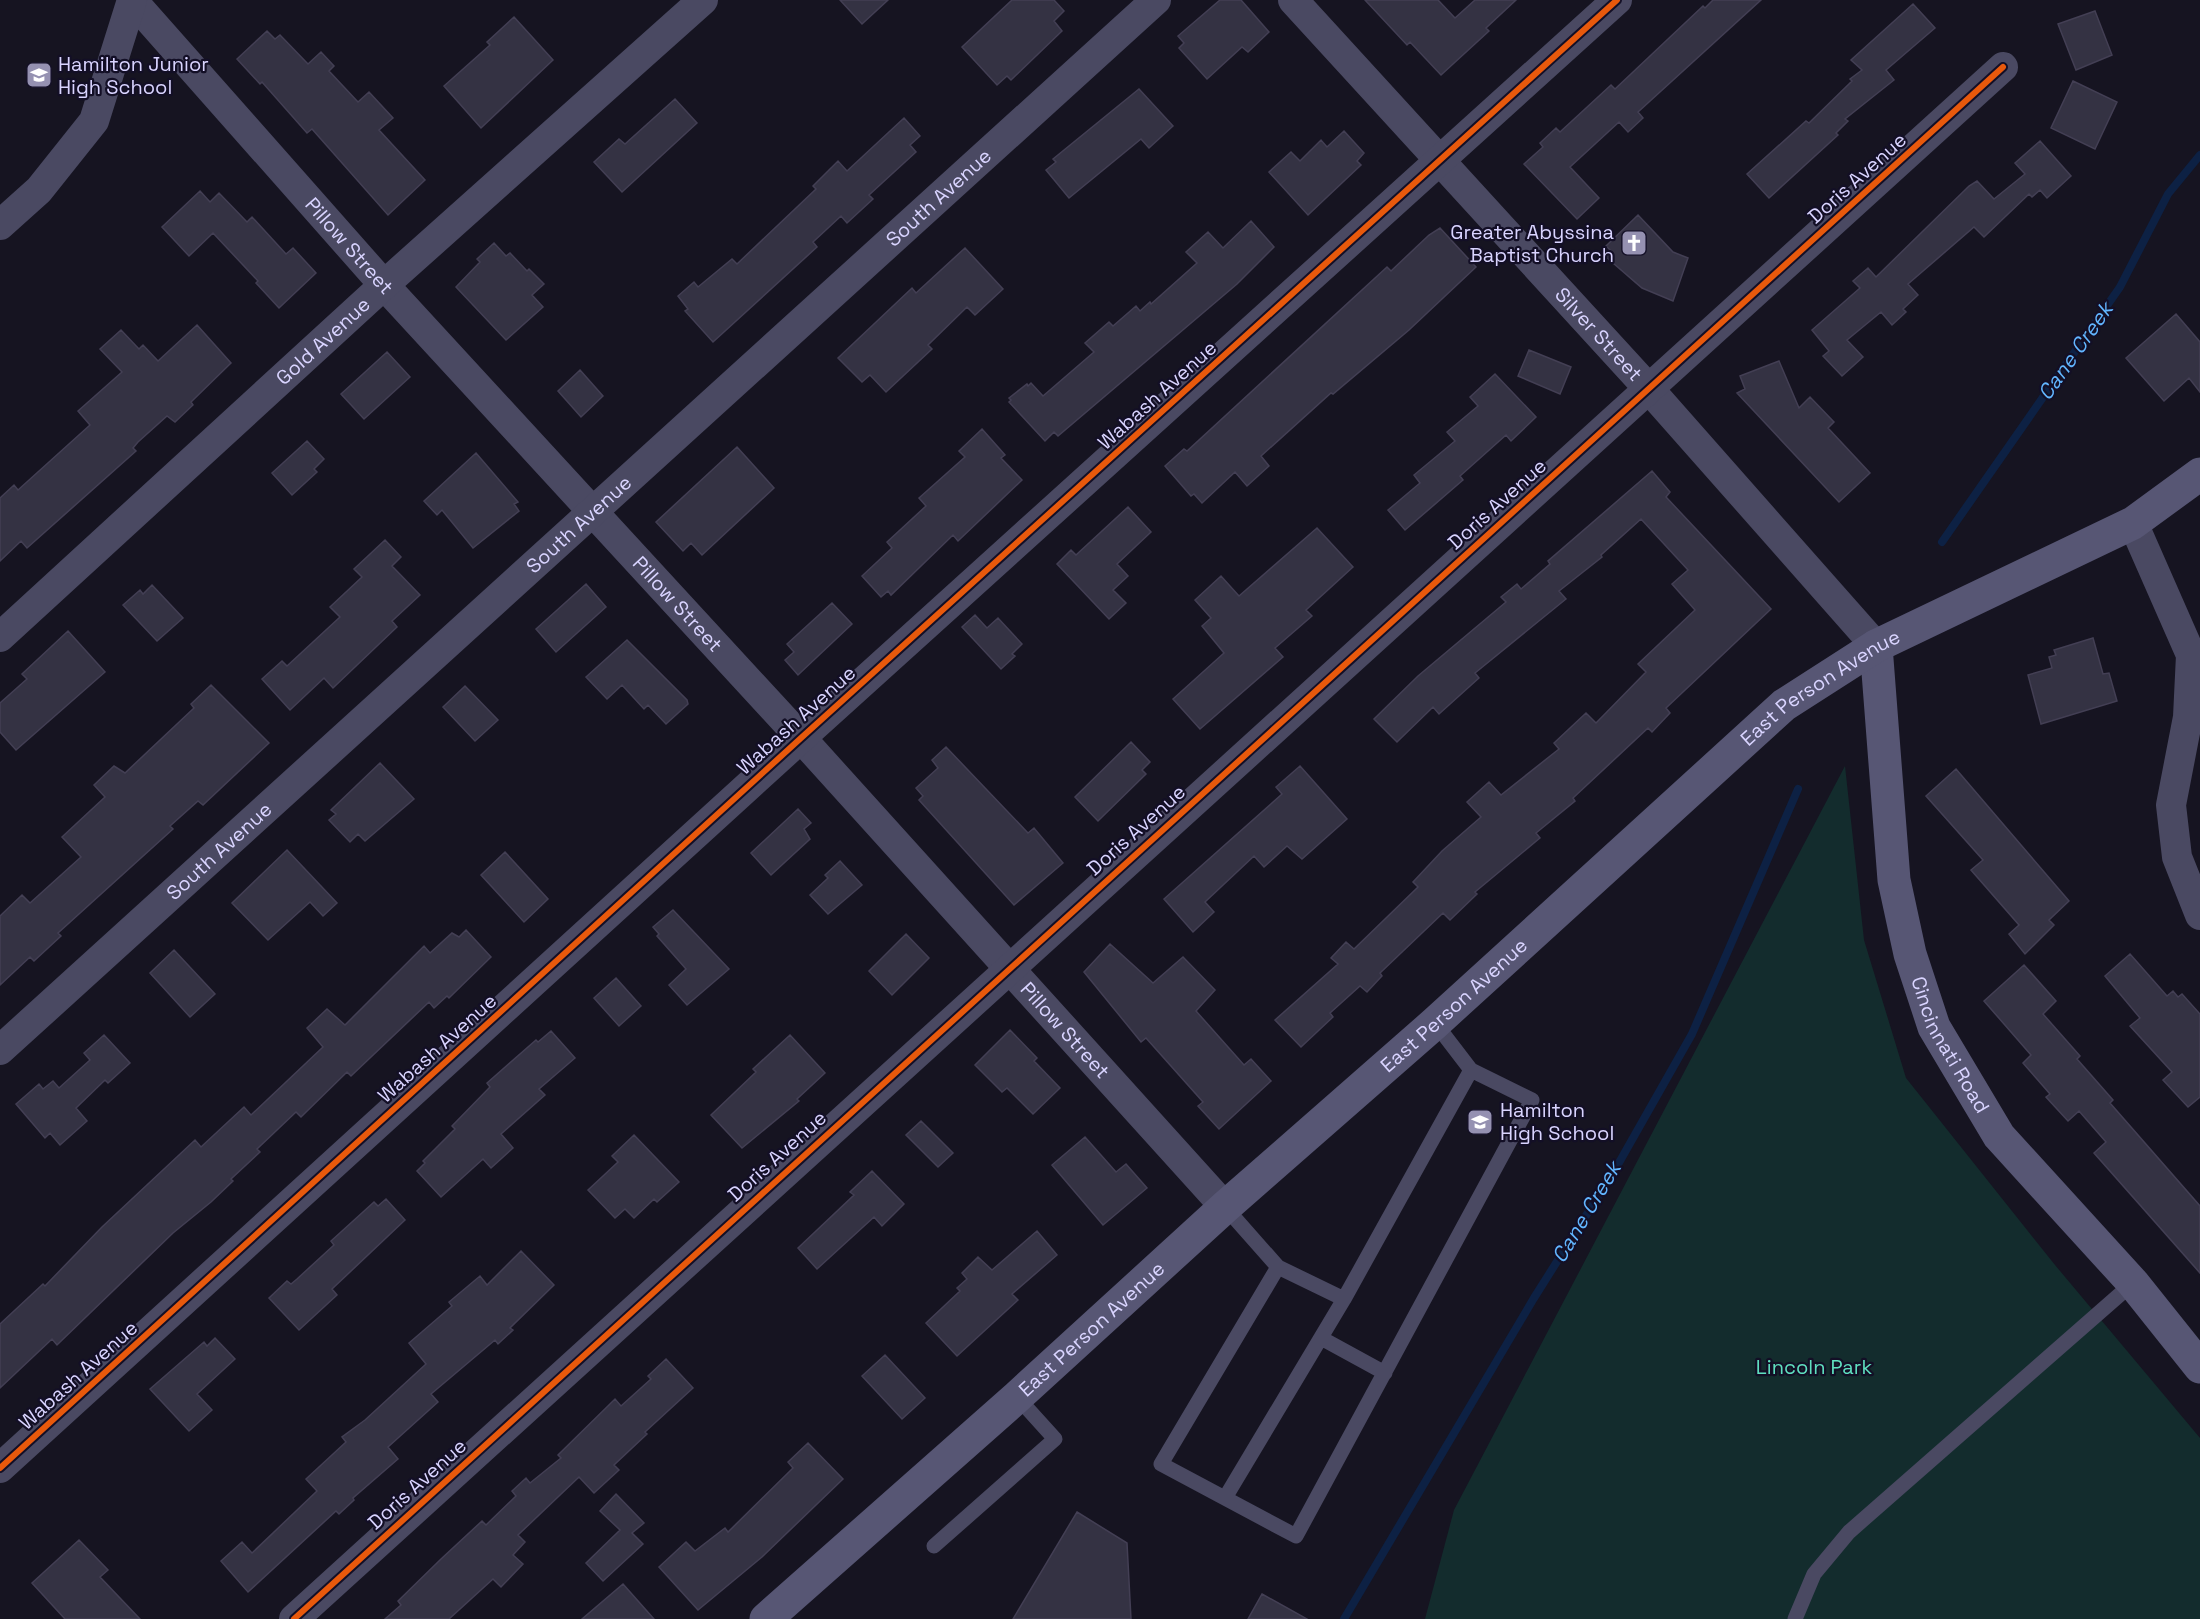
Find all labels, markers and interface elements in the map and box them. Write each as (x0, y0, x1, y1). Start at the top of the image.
place label: Hamilton Junior High School (58, 51, 209, 100)
school or university icon: Hamilton Junior High School (24, 60, 54, 90)
street label: Doris Avenue (1802, 127, 1912, 229)
street label: South Avenue (880, 143, 997, 252)
street label: Pillow Street (299, 192, 399, 300)
place label: Greater Abyssina Baptist Church (1450, 219, 1614, 268)
church icon: Greater Abyssina Baptist Church (1619, 228, 1649, 258)
street label: Silver Street (1549, 282, 1648, 387)
street label: Gold Avenue (270, 291, 375, 391)
water label: Cane Creek (2031, 295, 2120, 405)
street label: Wabash Avenue (1092, 335, 1222, 455)
street label: Doris Avenue (1442, 453, 1552, 555)
street label: South Avenue (521, 470, 637, 579)
street label: Pillow Street (627, 551, 728, 657)
street label: East Person Avenue (1735, 623, 1904, 751)
street label: Wabash Avenue (731, 660, 861, 780)
street label: Doris Avenue (1081, 779, 1191, 881)
street label: South Avenue (161, 796, 277, 906)
street label: East Person Avenue (1375, 932, 1533, 1078)
street label: Cincinnati Road (1905, 973, 1995, 1118)
street label: Pillow Street (1015, 976, 1115, 1084)
street label: Wabash Avenue (372, 988, 502, 1108)
place label: Hamilton High School (1500, 1097, 1614, 1146)
street label: Doris Avenue (722, 1105, 832, 1207)
school or university icon: Hamilton High School (1465, 1107, 1495, 1137)
water label: Cane Creek (1545, 1154, 1628, 1268)
street label: East Person Avenue (1013, 1256, 1170, 1402)
street label: Wabash Avenue (13, 1315, 143, 1435)
park label: Lincoln Park (1756, 1354, 1872, 1380)
street label: Doris Avenue (362, 1433, 472, 1535)

